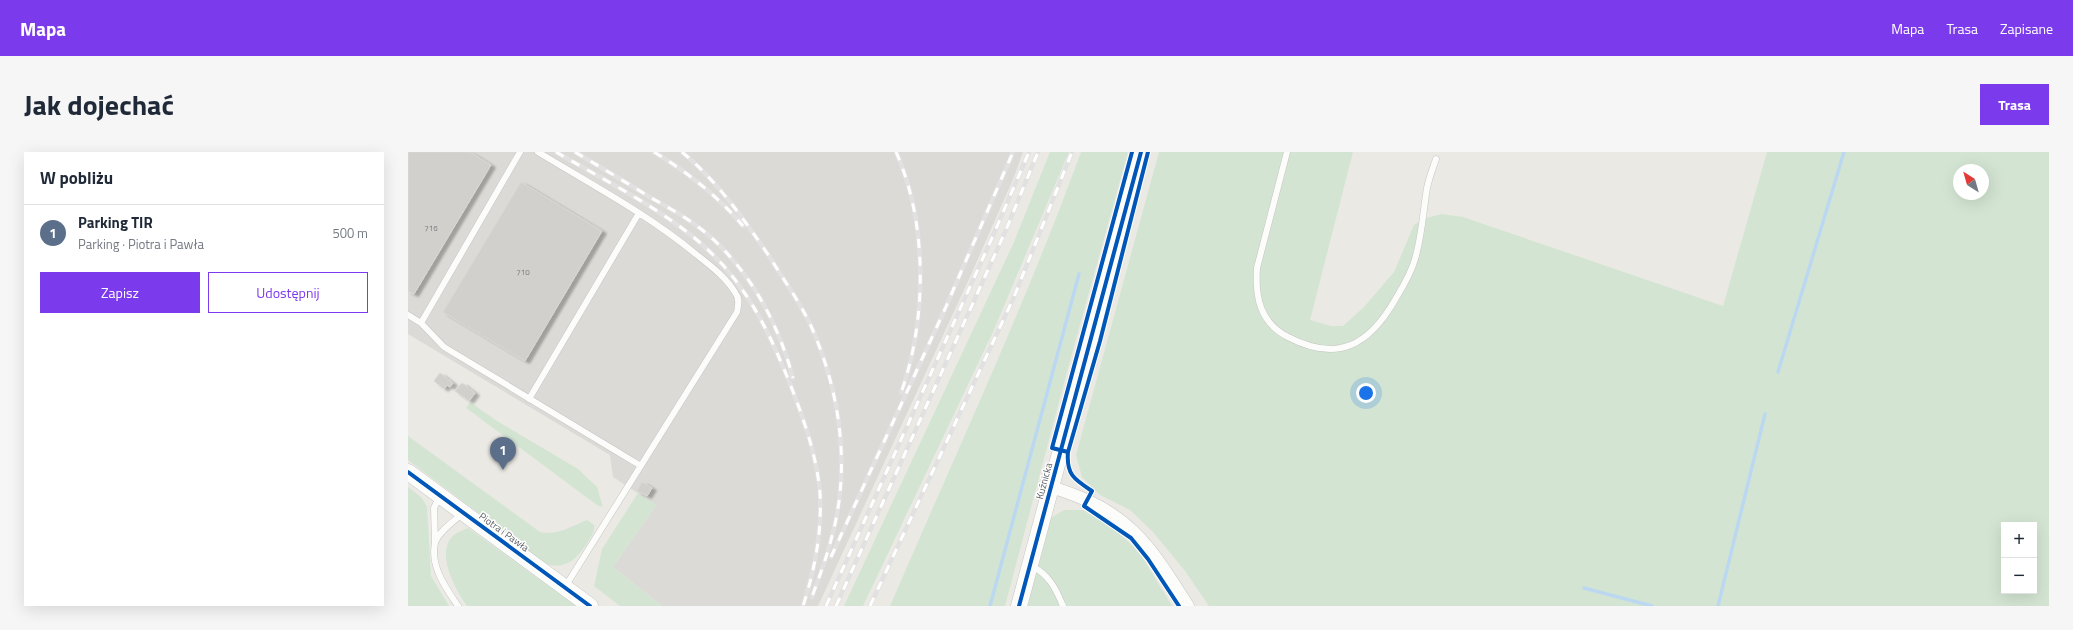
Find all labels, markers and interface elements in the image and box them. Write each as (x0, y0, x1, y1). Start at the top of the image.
text: Mapa (20, 14, 66, 43)
text: Mapa (1891, 18, 1924, 39)
text: Trasa (1946, 18, 1978, 39)
text: Zapisane (2000, 18, 2053, 39)
text: Jak dojechać (24, 83, 174, 126)
button: Trasa (1980, 84, 2049, 125)
north arrow (1953, 164, 1989, 200)
text: W pobliżu (40, 165, 113, 191)
text: Parking TIR (78, 211, 153, 234)
house number: 716 (424, 222, 438, 234)
text: 1 (49, 223, 57, 243)
text: 500 m (332, 223, 368, 243)
text: Parking · Piotra i Pawła (78, 234, 204, 254)
house number: 710 (516, 266, 530, 278)
button: Zapisz (40, 272, 200, 313)
button: Udostępnij (208, 272, 368, 313)
your location (1356, 383, 1376, 403)
pin: 1 (490, 437, 516, 470)
street label: Kuźnicka (1032, 461, 1056, 501)
street label: Piotra i Pawła (476, 509, 532, 555)
map controls (2001, 522, 2037, 594)
button: + (2001, 522, 2037, 558)
button: − (2001, 558, 2037, 594)

